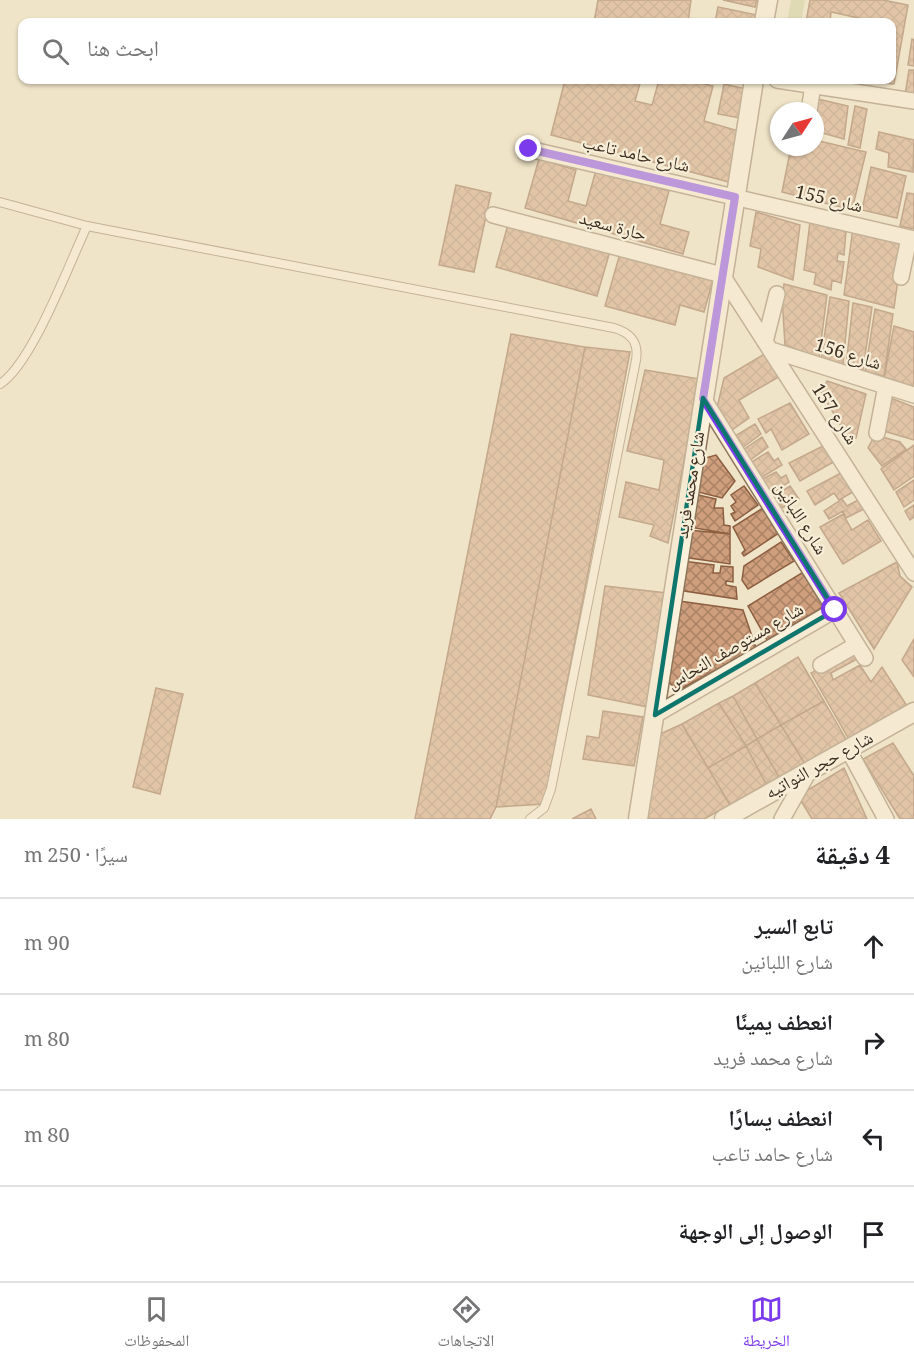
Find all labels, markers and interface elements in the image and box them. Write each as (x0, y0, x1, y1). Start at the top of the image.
search box (18, 18, 896, 84)
text: ابحث هنا (87, 32, 159, 70)
icon: search (39, 35, 72, 68)
north arrow (770, 102, 824, 156)
street label: شارع حامد تاعب (579, 129, 692, 183)
route end (515, 135, 541, 161)
street label: شارع 155 (792, 179, 865, 223)
street label: حارة سعيد (575, 205, 649, 251)
street label: شارع 156 (810, 332, 885, 380)
street label: شارع 157 (802, 378, 865, 452)
street label: شارع محمد فريد (669, 430, 715, 541)
street label: شارع اللبانين (765, 476, 834, 562)
street label: شارع مستوصف النحاس (662, 596, 810, 699)
route start (821, 596, 847, 622)
street label: شارع حجر النواتيه (760, 725, 880, 809)
text: 4 دقيقة (815, 836, 890, 880)
text: سيرًا · 250 m (24, 841, 128, 875)
text: تابع السير (755, 910, 833, 948)
text: 90 m (24, 929, 70, 963)
icon: ahead (857, 930, 890, 963)
text: شارع اللبانين (741, 948, 833, 982)
text: انعطف يمينًا (735, 1006, 833, 1044)
text: 80 m (24, 1025, 70, 1059)
icon: right (857, 1026, 890, 1059)
text: شارع محمد فريد (713, 1044, 833, 1078)
text: انعطف يسارًا (728, 1102, 833, 1140)
text: 80 m (24, 1121, 70, 1155)
icon: left (857, 1122, 890, 1155)
text: شارع حامد تاعب (711, 1140, 833, 1174)
text: الوصول إلى الوجهة (679, 1215, 833, 1253)
icon: arrive (857, 1218, 890, 1251)
tab: المحفوظات (124, 1293, 189, 1356)
tab: الاتجاهات (438, 1293, 494, 1356)
tab: الخريطة (743, 1293, 790, 1356)

